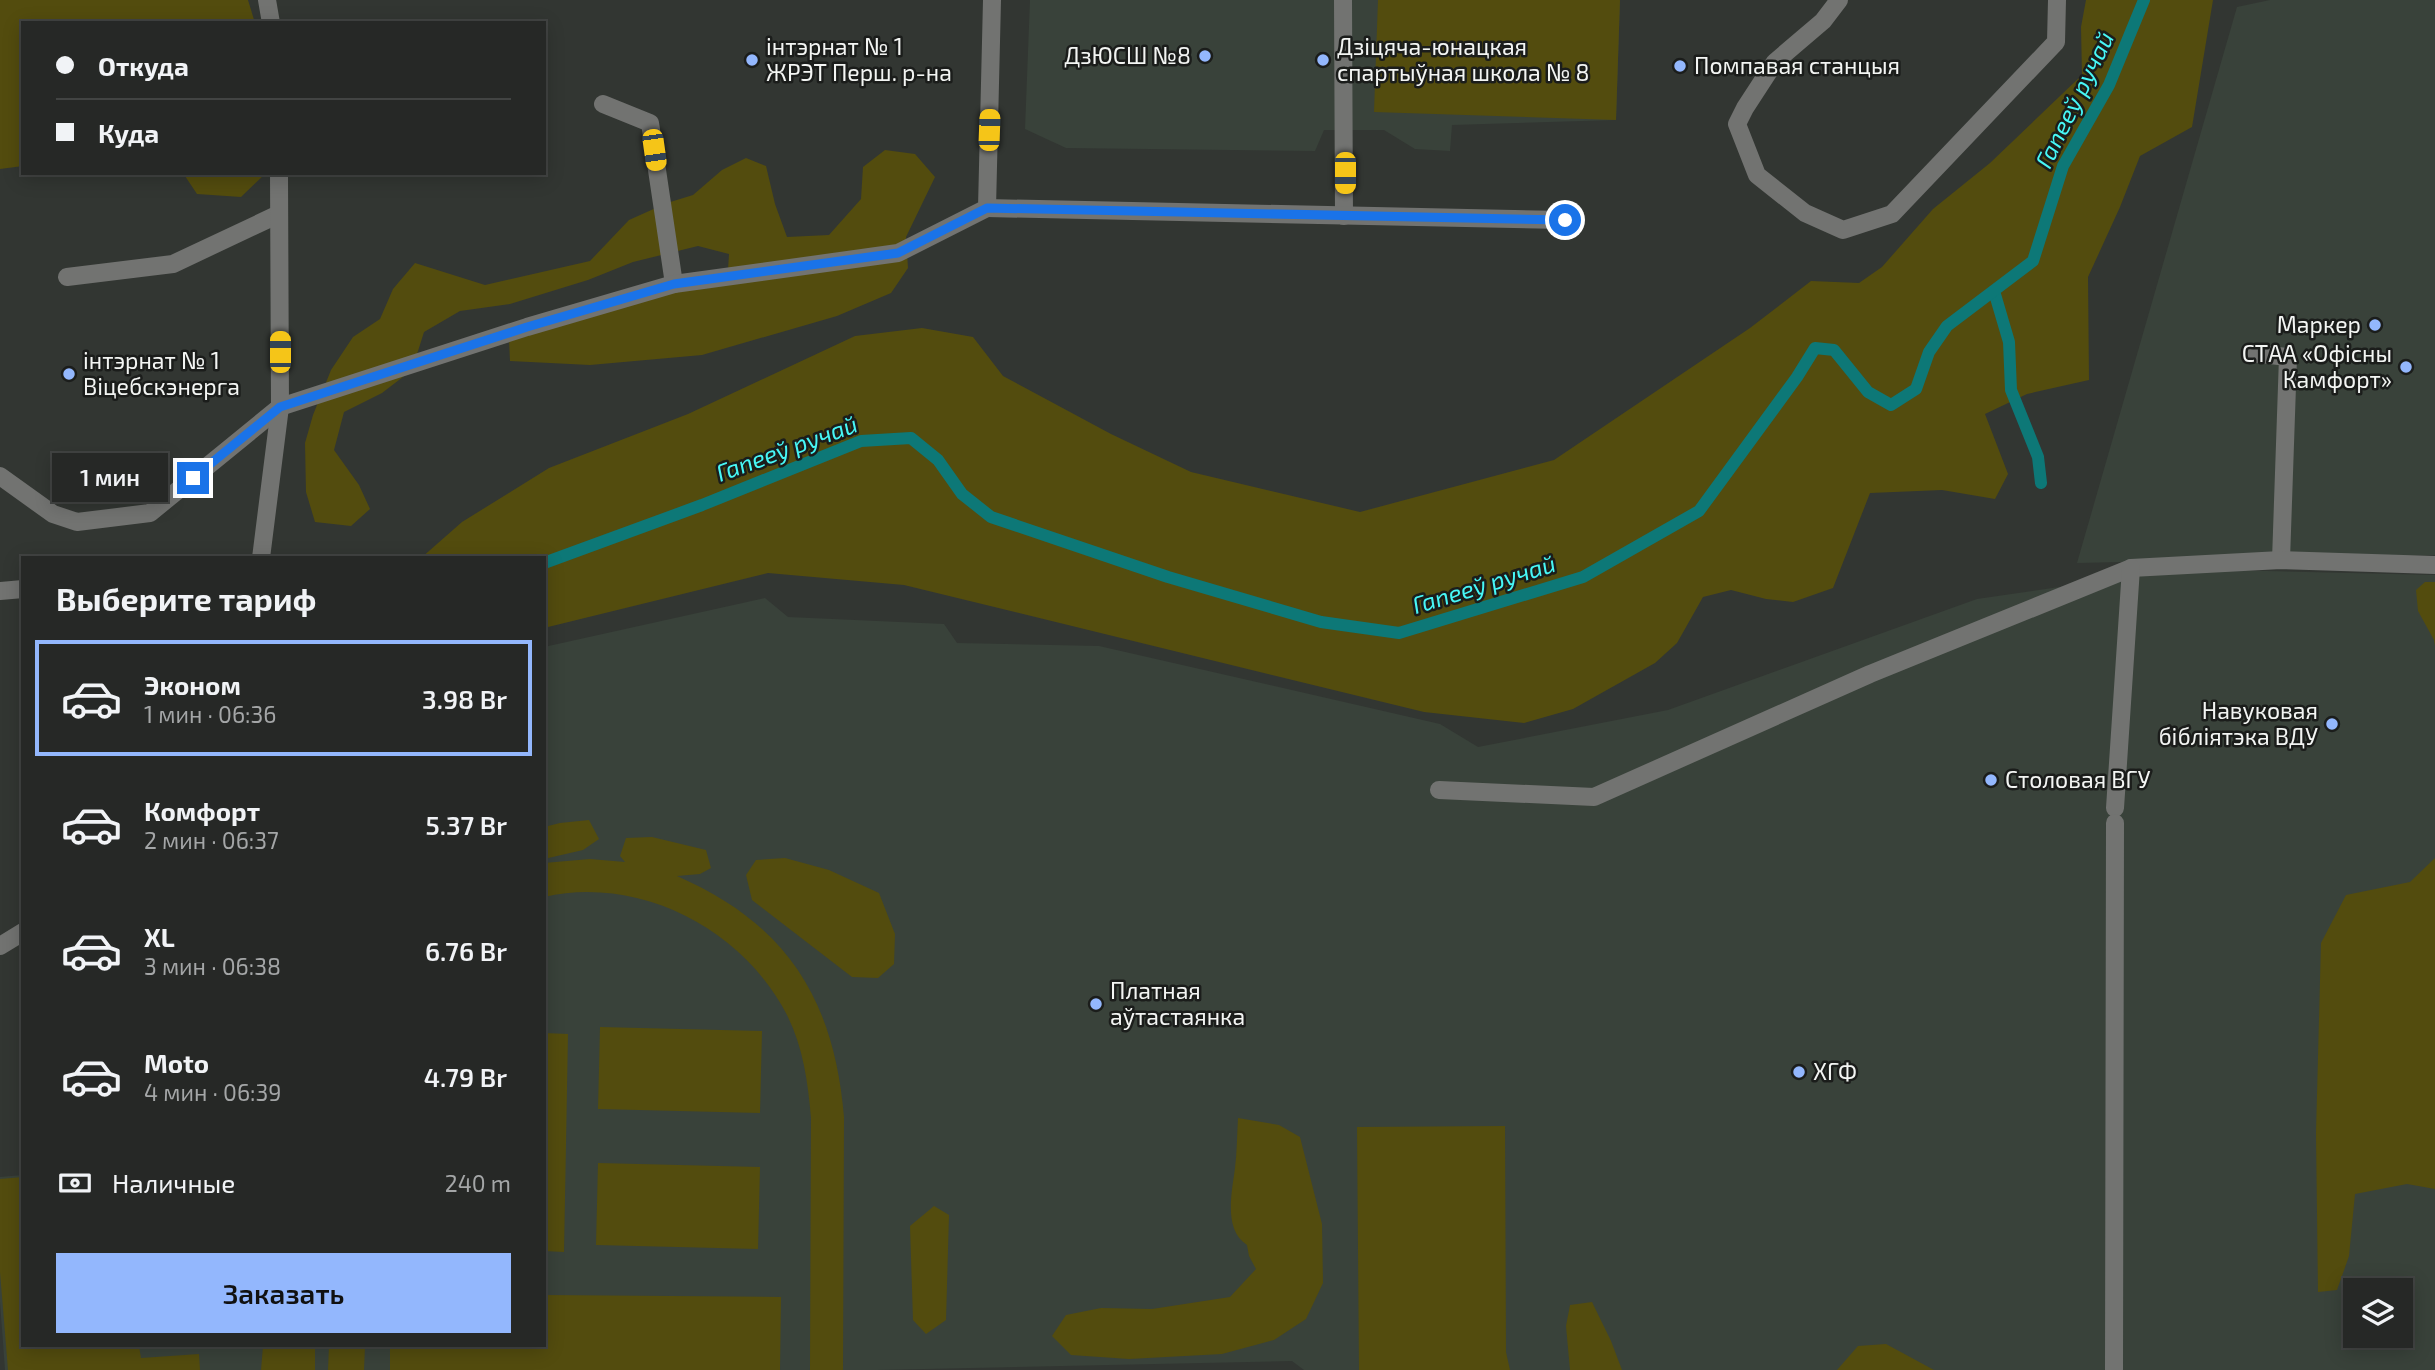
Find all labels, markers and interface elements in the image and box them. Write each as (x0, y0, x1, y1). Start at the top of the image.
water label: Гапееў ручай (2028, 26, 2119, 172)
place label: інтэрнат № 1 ЖРЭТ Перш. р-на (766, 32, 952, 86)
place label: Дзіцяча-юнацкая спартыўная школа № 8 (1337, 32, 1590, 87)
place label: ДзЮСШ №8 (1064, 41, 1191, 69)
marker: ДзЮСШ №8 (1197, 48, 1213, 64)
text: Откуда (98, 50, 189, 81)
place label: Помпавая станцыя (1694, 51, 1900, 79)
marker: інтэрнат № 1 ЖРЭТ Перш. р-на (744, 52, 760, 68)
marker: Дзіцяча-юнацкая спартыўная школа № 8 (1315, 52, 1331, 68)
marker: Помпавая станцыя (1672, 58, 1688, 74)
car (978, 109, 1001, 151)
text: Куда (98, 117, 159, 148)
car (641, 128, 668, 172)
car (1335, 152, 1356, 194)
route start (1549, 204, 1581, 236)
place label: Маркер (2277, 310, 2361, 338)
marker: Маркер (2367, 317, 2383, 333)
car (270, 331, 291, 373)
place label: СТАА «Офісны Камфорт» (2242, 339, 2392, 393)
place label: інтэрнат № 1 Віцебскэнерга (83, 346, 240, 400)
marker: СТАА «Офісны Камфорт» (2398, 359, 2414, 375)
marker: інтэрнат № 1 Віцебскэнерга (61, 366, 77, 382)
water label: Гапееў ручай (712, 409, 861, 487)
callout: 1 мин (53, 454, 168, 503)
route end (177, 462, 209, 494)
text: 1 мин (80, 463, 140, 491)
water label: Гапееў ручай (1408, 548, 1559, 619)
text: Выберите тариф (56, 579, 316, 617)
icon: car (60, 667, 123, 730)
text: Эконом (144, 669, 241, 700)
text: 3.98 Br (422, 683, 507, 714)
place label: Навуковая бібліятэка ВДУ (2158, 696, 2318, 750)
text: 1 мин · 06:36 (144, 700, 276, 728)
marker: Навуковая бібліятэка ВДУ (2324, 716, 2340, 732)
place label: Столовая ВГУ (2005, 765, 2150, 793)
marker: Столовая ВГУ (1983, 772, 1999, 788)
icon: car (60, 793, 123, 856)
text: Комфорт (144, 795, 260, 826)
text: 5.37 Br (426, 809, 507, 840)
text: 2 мин · 06:37 (144, 826, 279, 854)
icon: car (60, 919, 123, 982)
text: XL (144, 921, 175, 952)
text: 6.76 Br (425, 935, 507, 966)
text: 3 мин · 06:38 (144, 952, 281, 980)
place label: Платная аўтастаянка (1110, 976, 1245, 1031)
marker: Платная аўтастаянка (1088, 996, 1104, 1012)
icon: car (60, 1045, 123, 1108)
text: Moto (144, 1047, 209, 1078)
place label: ХГФ (1813, 1057, 1857, 1085)
text: 4.79 Br (424, 1061, 507, 1092)
marker: ХГФ (1791, 1064, 1807, 1080)
text: 4 мин · 06:39 (144, 1078, 281, 1106)
icon: cash (56, 1164, 94, 1202)
text: Наличные (112, 1167, 235, 1198)
text: 240 m (445, 1169, 511, 1197)
button: Заказать (56, 1253, 511, 1333)
map controls (2343, 1278, 2413, 1348)
button: layers (2343, 1278, 2413, 1348)

